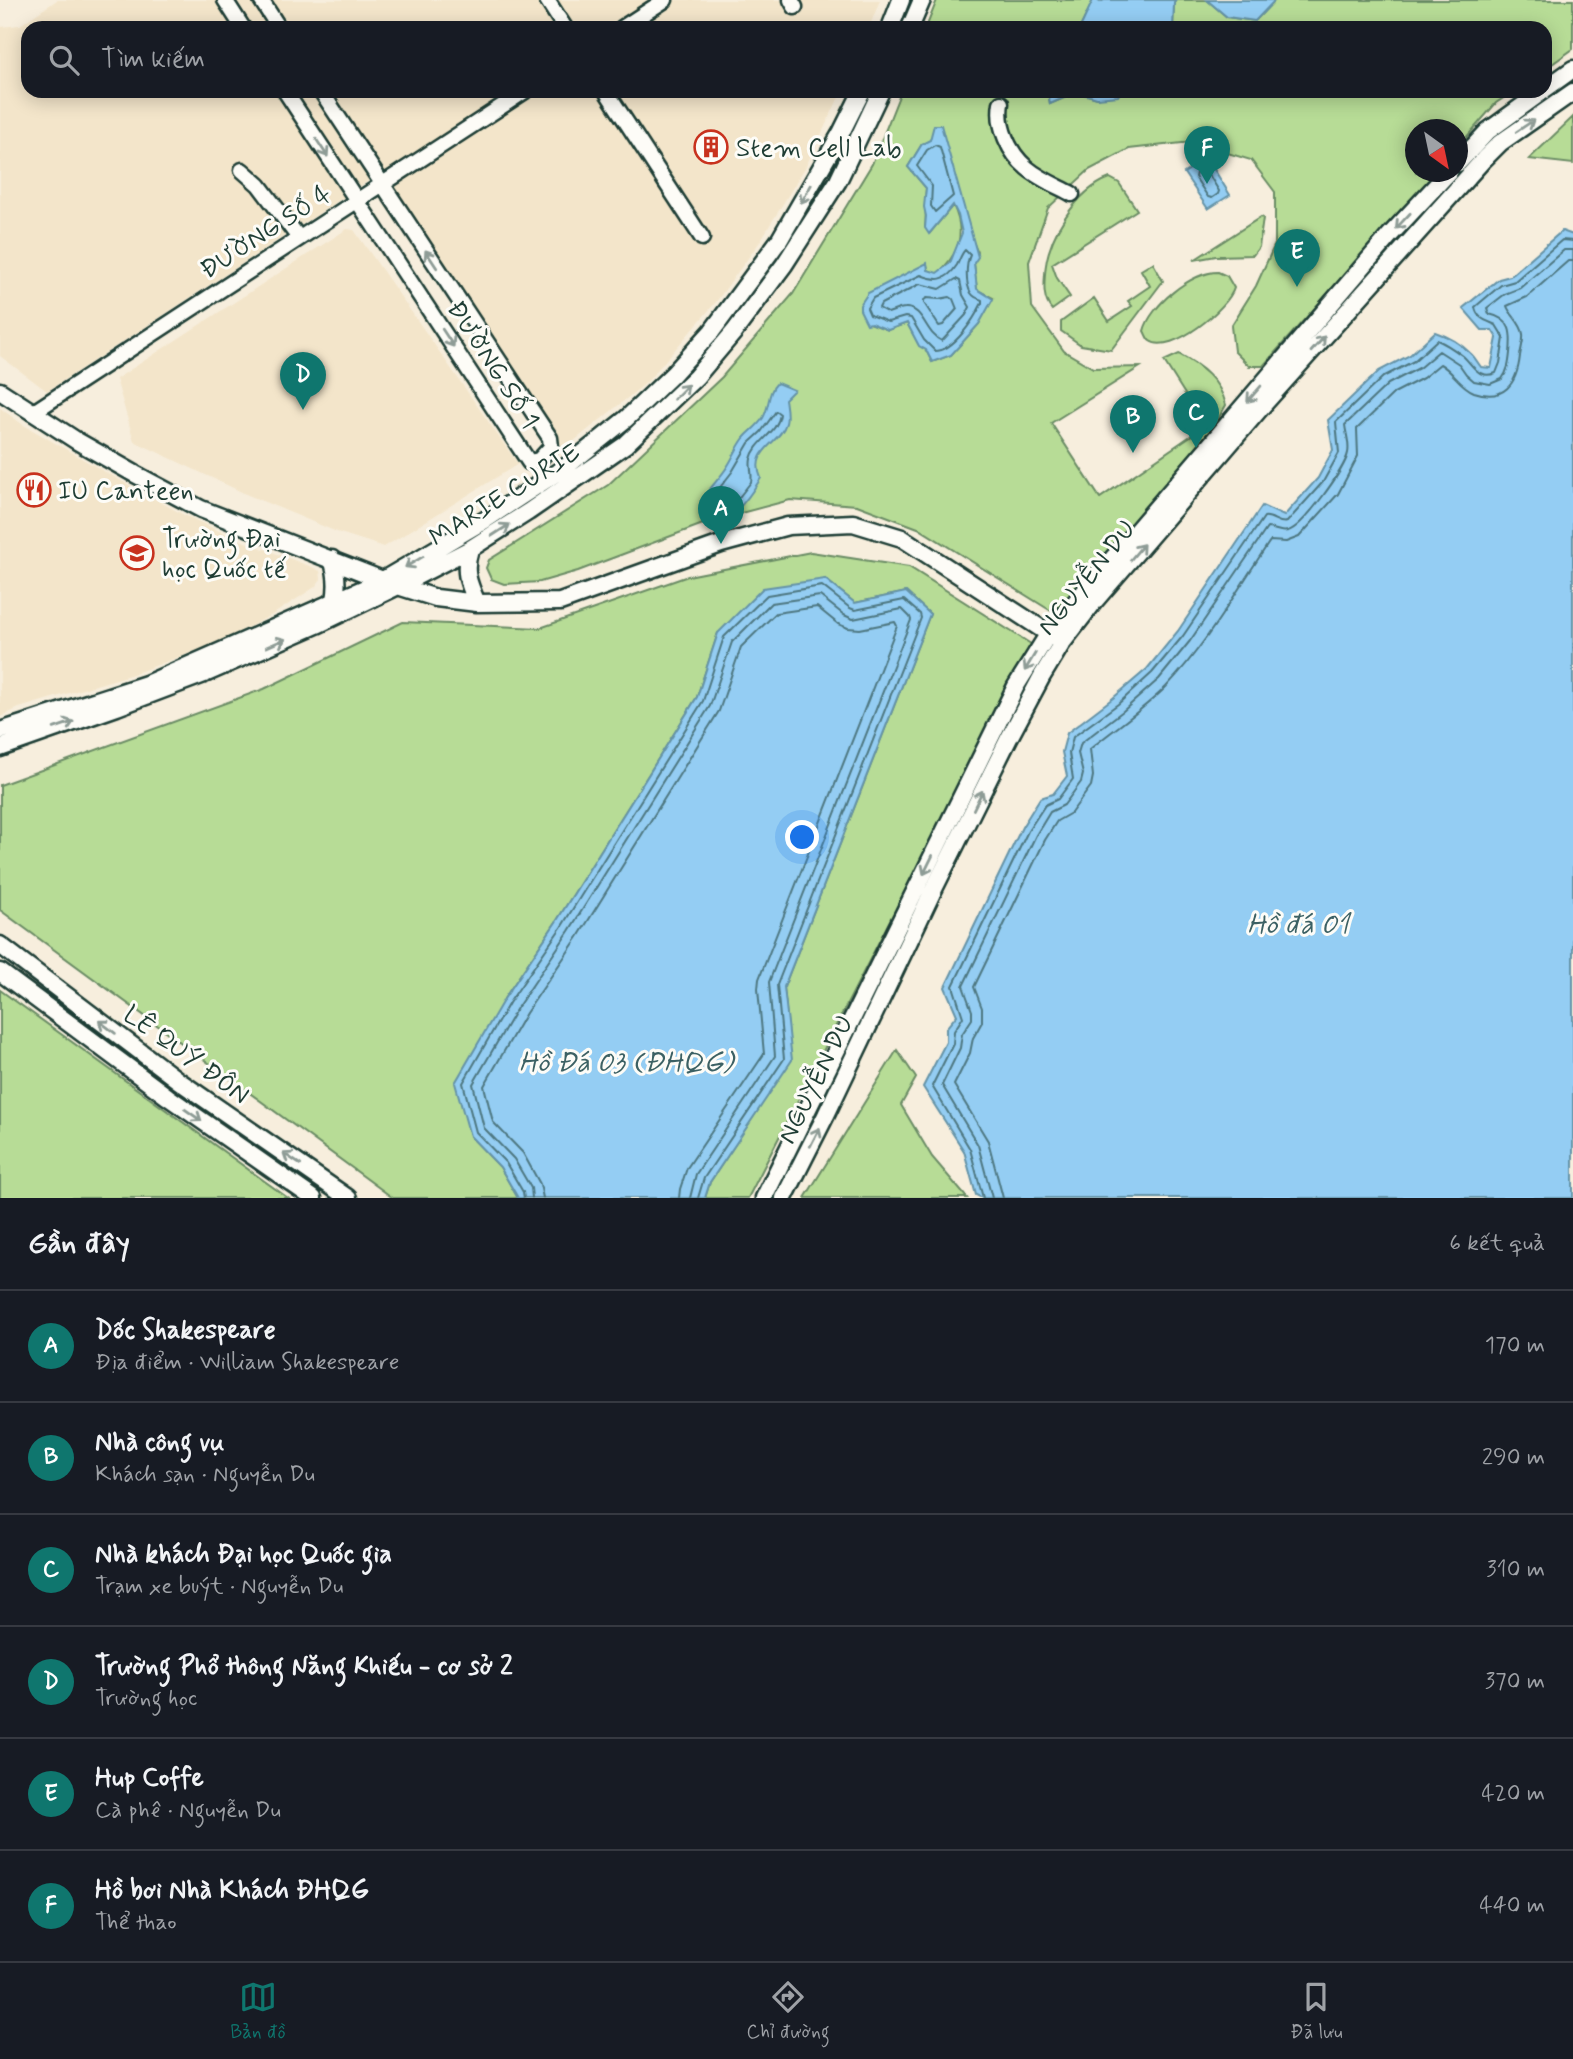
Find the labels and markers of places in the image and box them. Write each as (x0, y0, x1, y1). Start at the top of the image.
pin: F (1184, 126, 1230, 184)
building icon: Stem Cell Lab (692, 128, 730, 166)
place label: Stem Cell Lab (736, 132, 902, 166)
pin: E (1274, 229, 1320, 287)
pin: D (280, 352, 326, 410)
pin: C (1173, 390, 1219, 448)
pin: B (1110, 395, 1156, 453)
restaurant icon: IU Canteen (15, 471, 53, 509)
place label: IU Canteen (58, 475, 194, 509)
pin: A (698, 486, 744, 544)
place label: Trường Đại học Quốc tế (162, 523, 287, 587)
school or university icon: Trường Đại học Quốc tế (118, 534, 156, 572)

